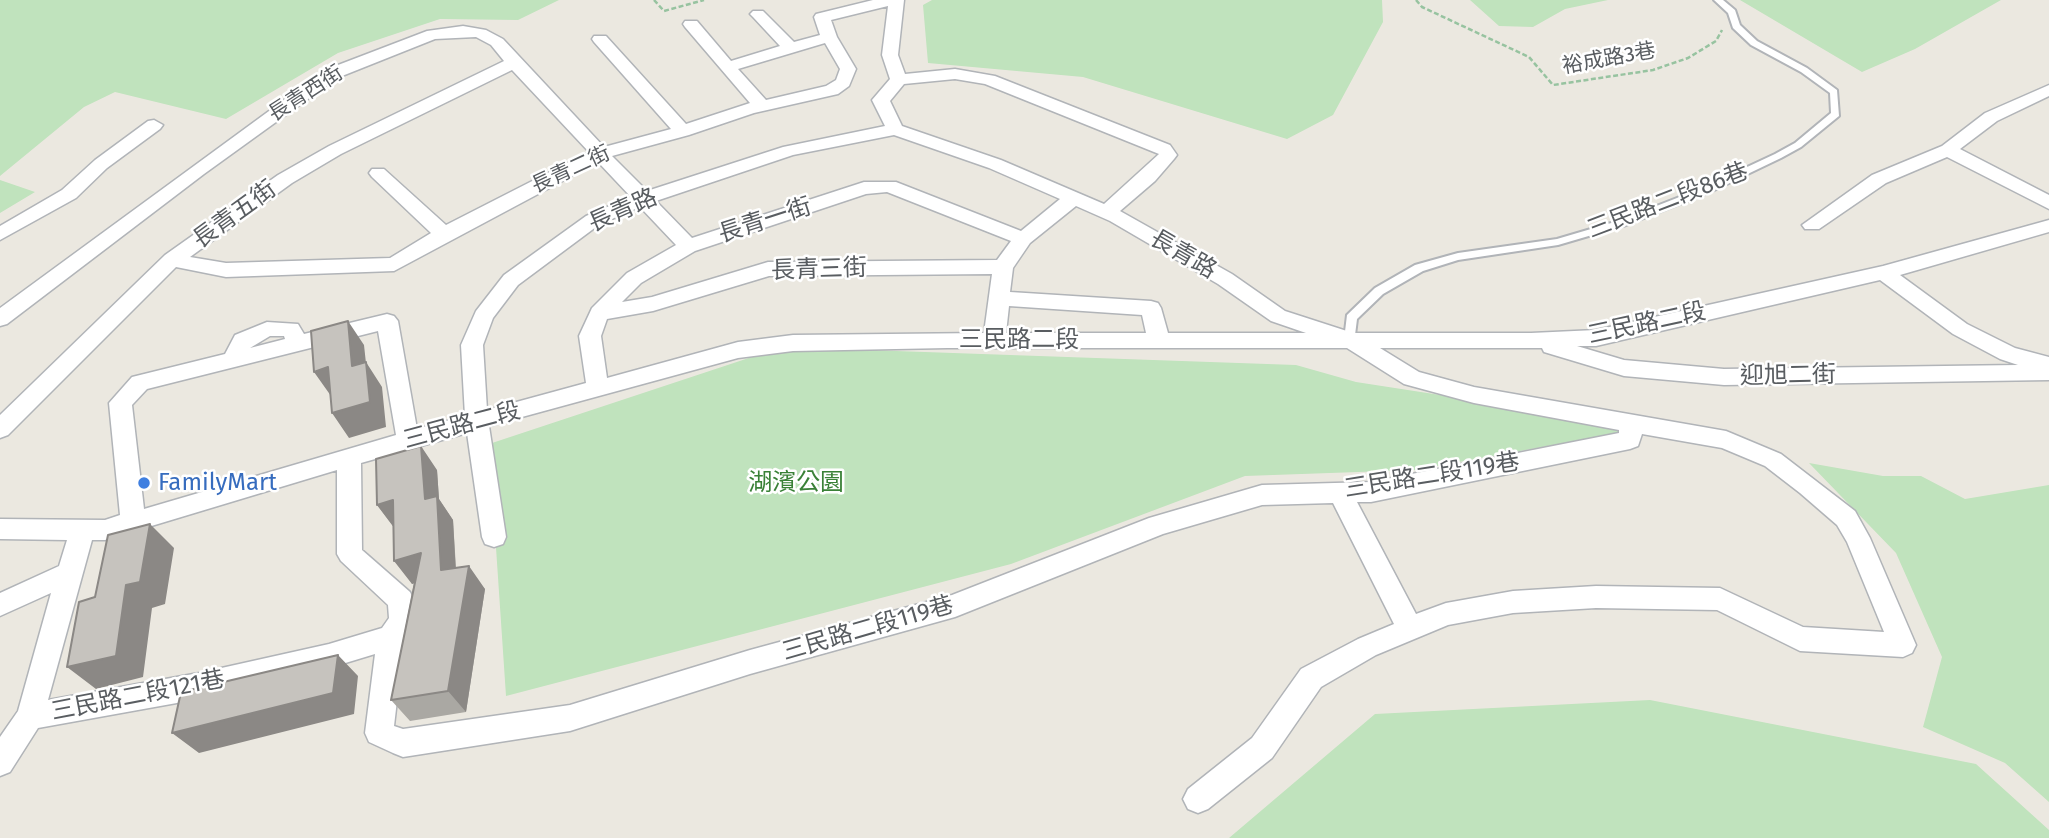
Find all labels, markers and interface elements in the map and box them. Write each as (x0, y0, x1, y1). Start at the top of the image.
street label: 裕成路3巷 (1560, 38, 1658, 80)
street label: 長青西街 (264, 61, 348, 127)
street label: 長青二街 (528, 141, 614, 199)
street label: 三民路二段86巷 (1583, 157, 1753, 245)
street label: 長青五街 (188, 175, 282, 255)
street label: 長青路 (584, 183, 662, 239)
street label: 長青一街 (715, 192, 815, 250)
street label: 長青路 (1145, 225, 1221, 285)
street label: 長青三街 (771, 254, 867, 286)
street label: 三民路二段 (1585, 297, 1709, 351)
street label: 三民路二段 (959, 326, 1079, 354)
street label: 迎旭二街 (1740, 361, 1836, 391)
street label: 三民路二段 (400, 397, 524, 455)
street label: 三民路二段119巷 (1342, 448, 1522, 504)
place label: FamilyMart (158, 469, 277, 497)
park label: 湖濱公園 (748, 469, 844, 497)
marker: FamilyMart (136, 475, 152, 491)
street label: 三民路二段119巷 (779, 591, 957, 667)
street label: 三民路二段121巷 (49, 665, 227, 727)

